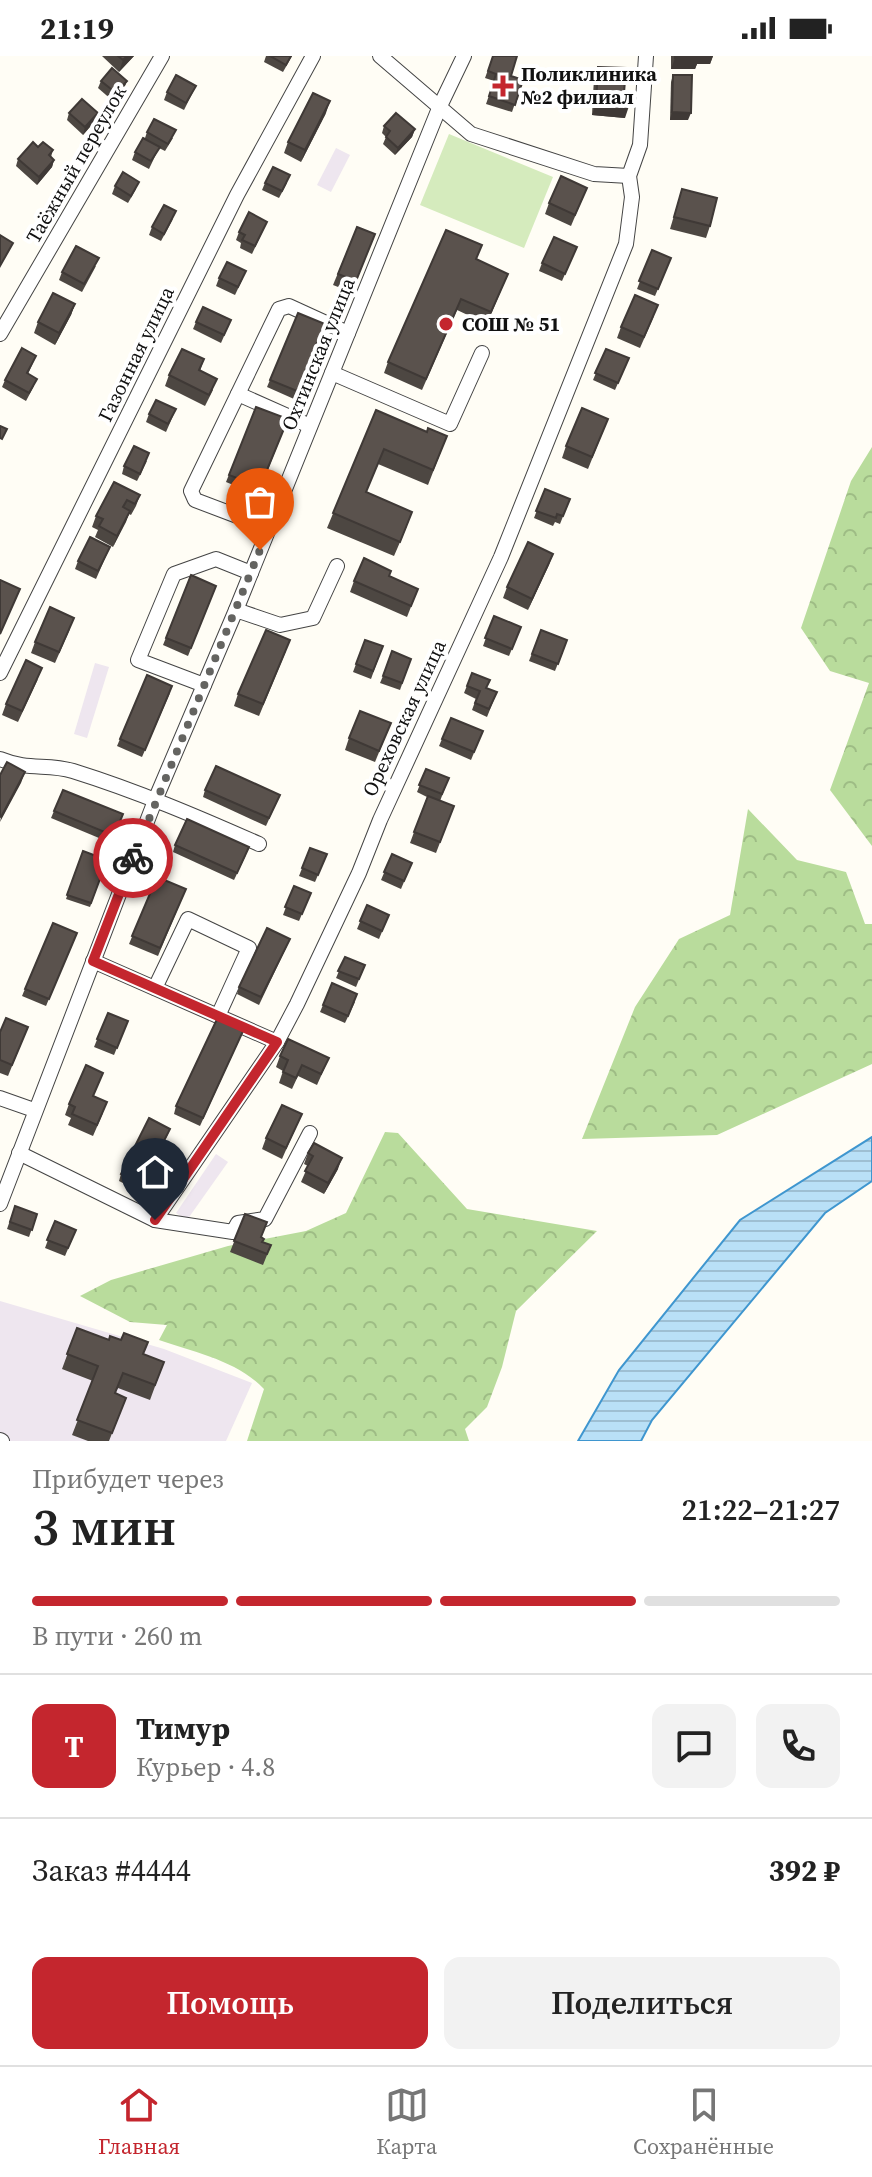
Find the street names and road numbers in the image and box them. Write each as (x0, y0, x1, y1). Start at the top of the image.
street label: Таёжный переулок (19, 80, 133, 248)
street label: Охтинская улица (275, 273, 362, 435)
street label: Газонная улица (91, 281, 181, 426)
street label: Ореховская улица (355, 634, 453, 801)

